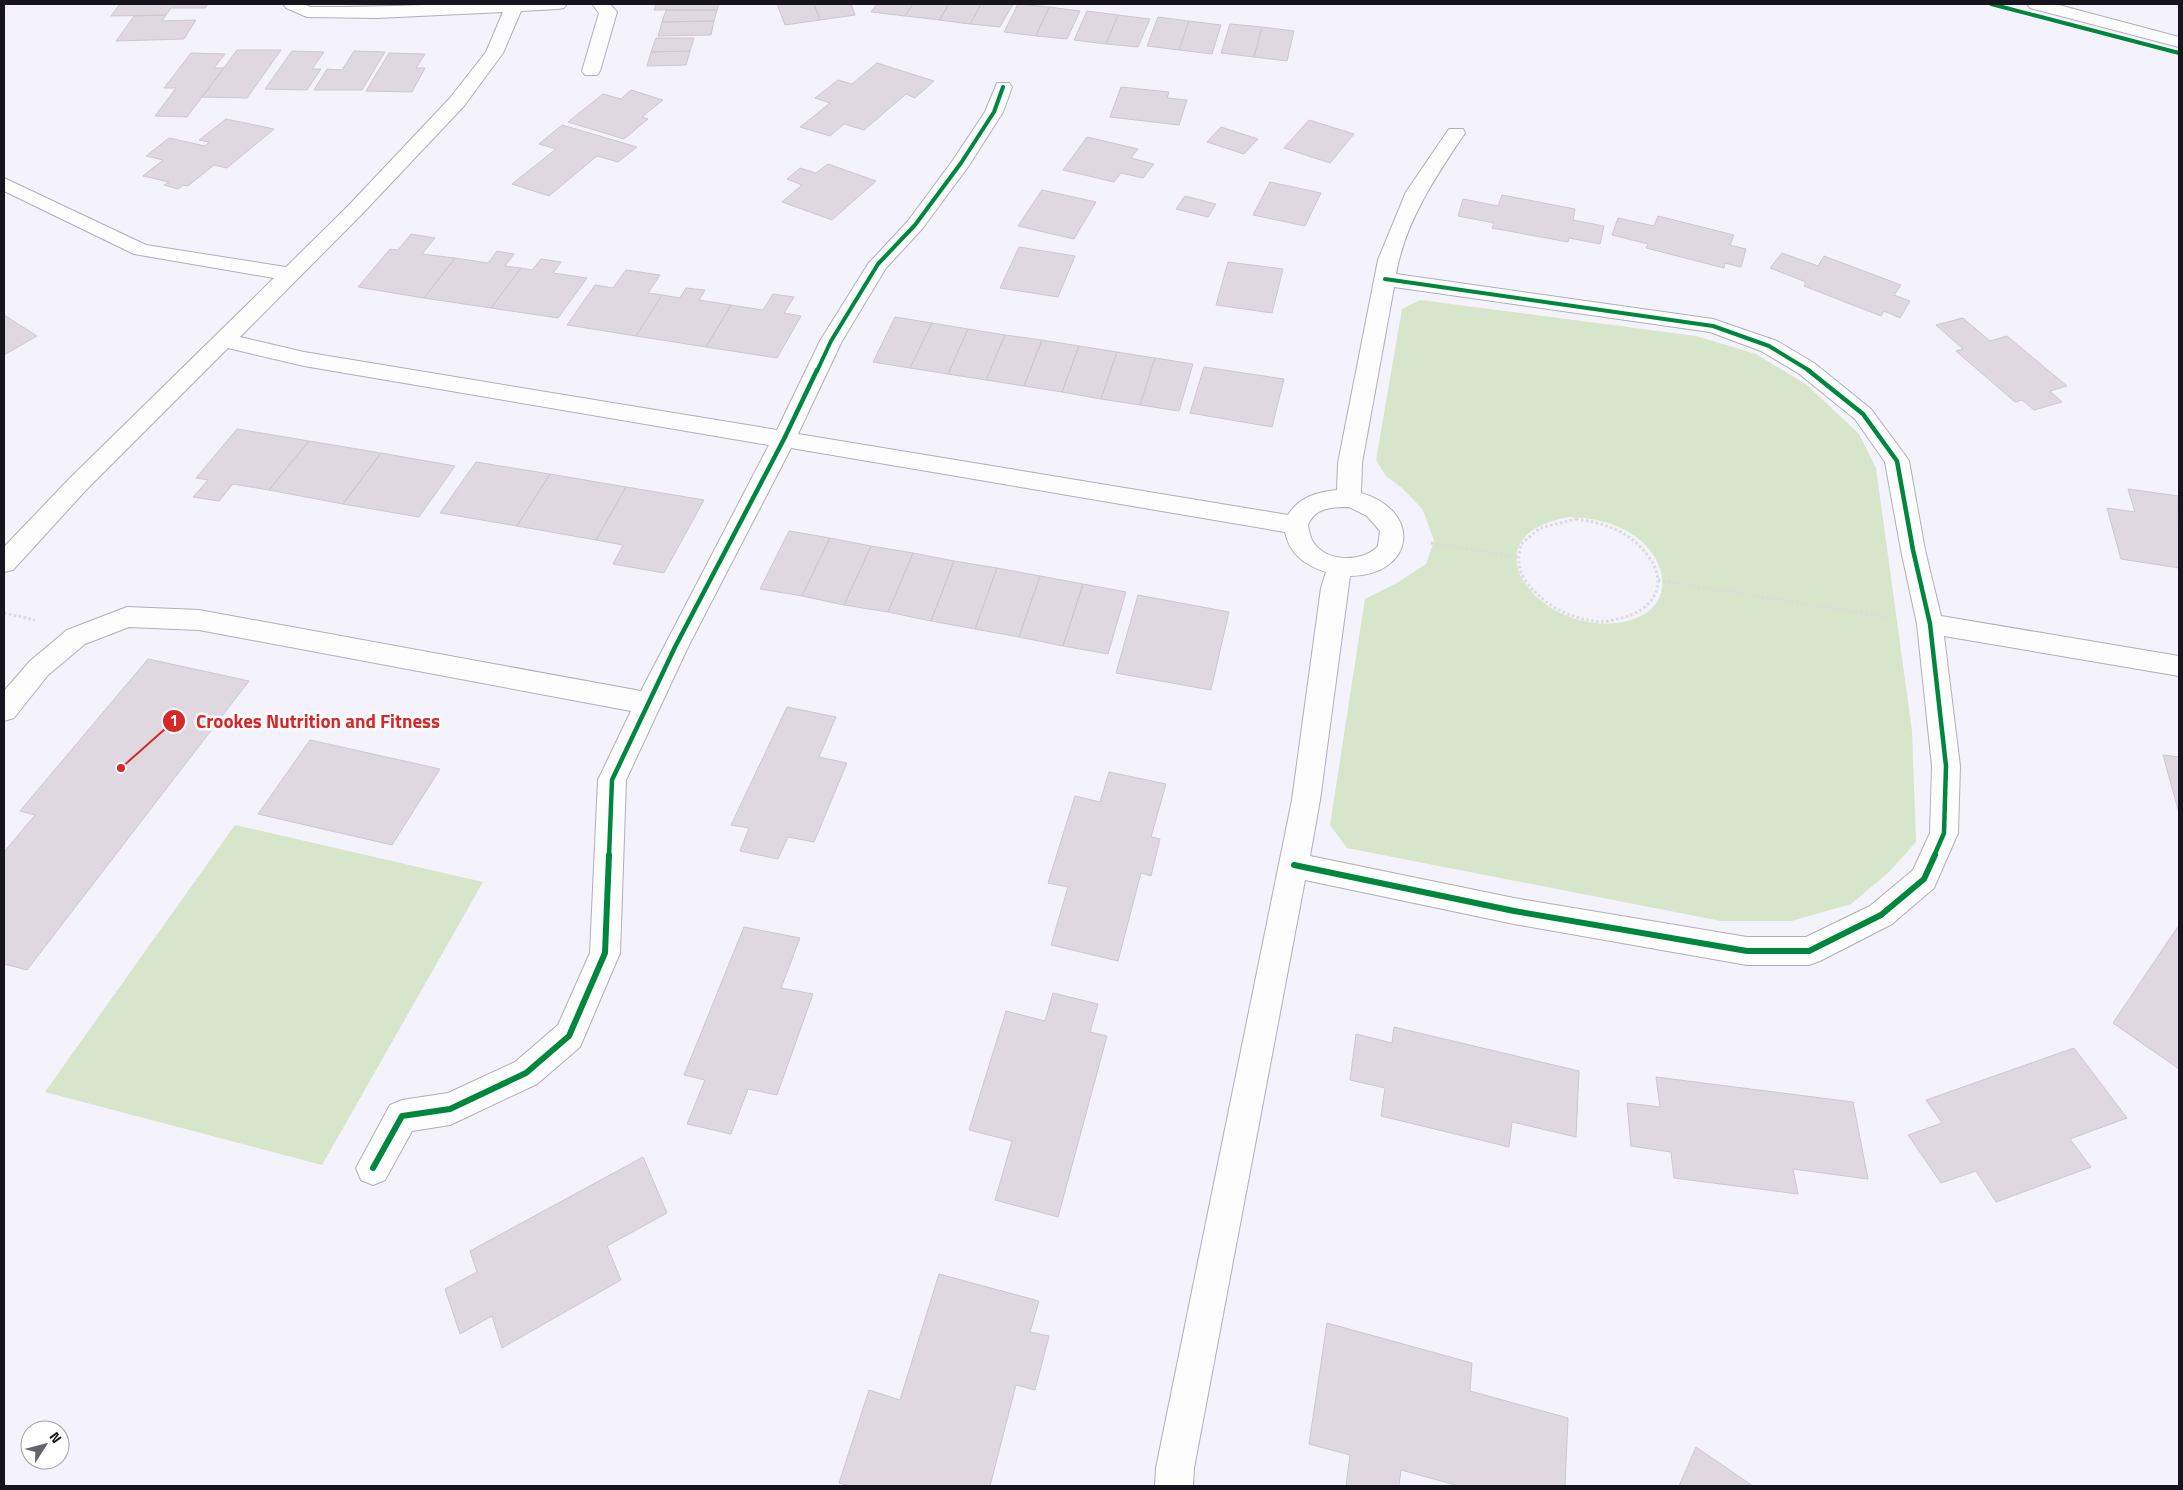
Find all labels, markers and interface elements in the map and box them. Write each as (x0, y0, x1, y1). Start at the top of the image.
callout: Crookes Nutrition and Fitness (161, 704, 450, 738)
text: Crookes Nutrition and Fitness (196, 706, 440, 735)
text: 1 (170, 709, 178, 732)
north arrow (20, 1420, 70, 1470)
text: N (45, 1427, 67, 1447)

